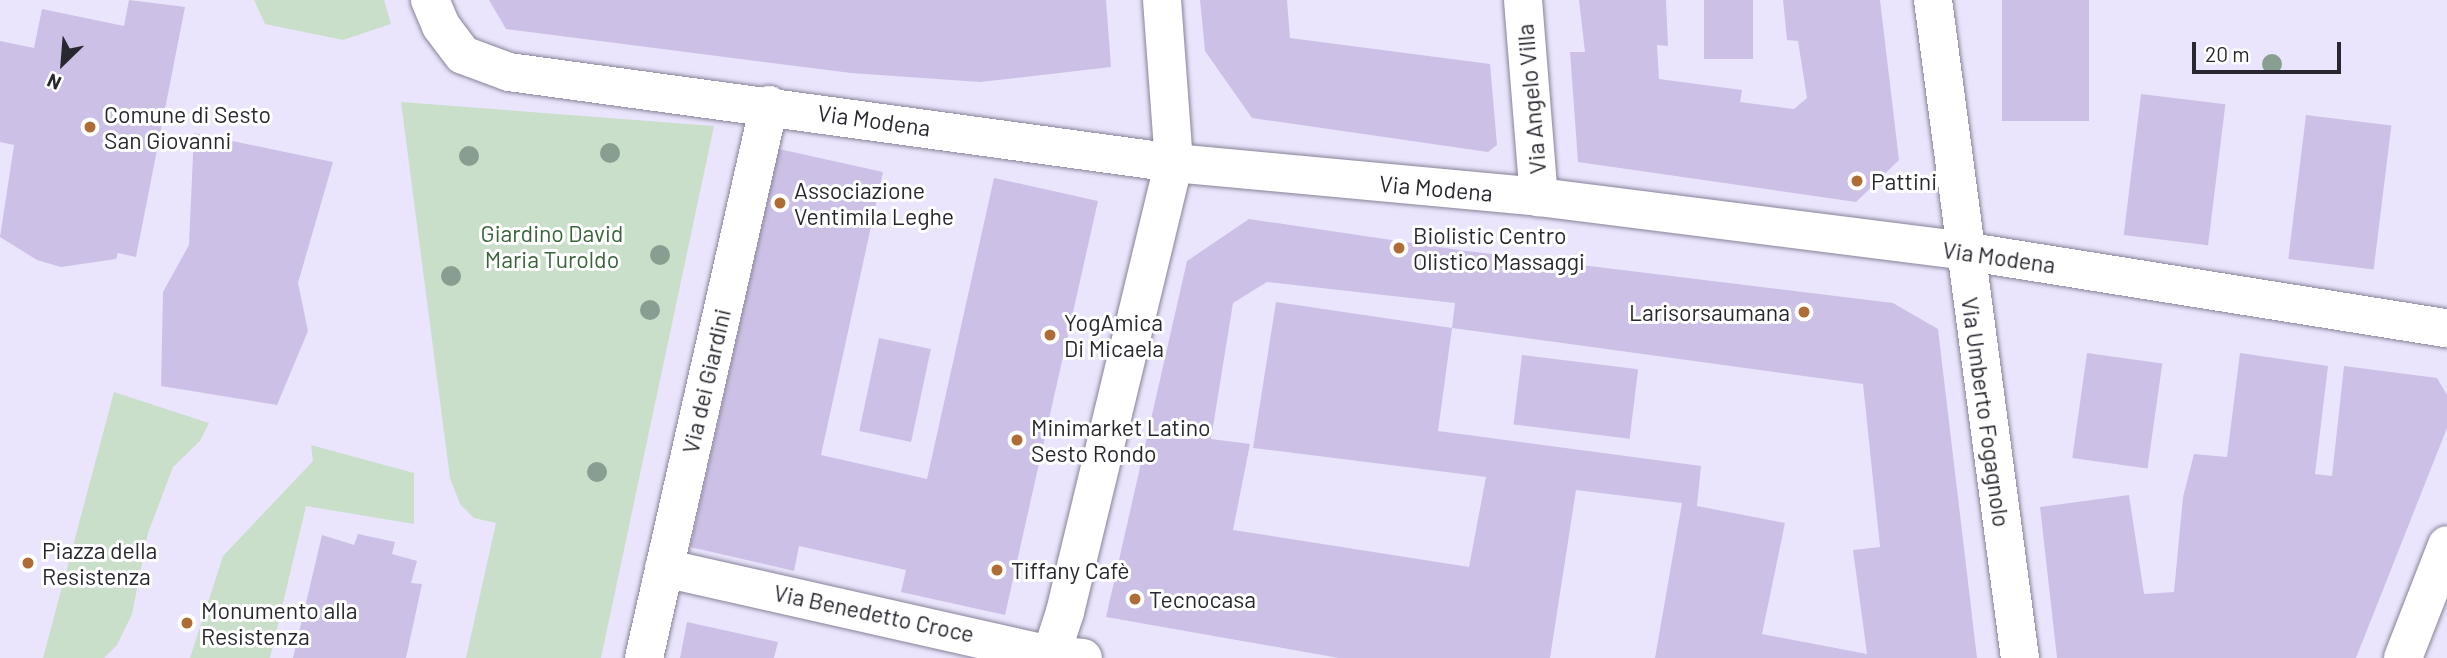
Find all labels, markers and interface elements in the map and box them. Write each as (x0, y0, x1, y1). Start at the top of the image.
street label: Via Angelo Villa (1511, 23, 1551, 175)
north arrow (28, 28, 98, 98)
scale bar (2195, 28, 2344, 72)
text: 20 m (2205, 41, 2250, 66)
text: N (43, 69, 65, 96)
street label: Via Modena (816, 98, 932, 142)
place label: Comune di Sesto San Giovanni (104, 100, 271, 154)
marker: Comune di Sesto San Giovanni (82, 119, 98, 135)
place label: Pattini (1871, 167, 1937, 195)
street label: Via Modena (1378, 169, 1494, 207)
marker: Pattini (1849, 173, 1865, 189)
place label: Associazione Ventimila Leghe (794, 176, 954, 230)
marker: Associazione Ventimila Leghe (772, 195, 788, 211)
park label: Giardino David Maria Turoldo (481, 219, 623, 273)
place label: Biolistic Centro Olistico Massaggi (1413, 221, 1585, 275)
street label: Via Modena (1941, 235, 2057, 279)
marker: Biolistic Centro Olistico Massaggi (1391, 240, 1407, 256)
street label: Via Umberto Fogagnolo (1956, 295, 2016, 529)
place label: Larisorsaumana (1629, 298, 1790, 326)
marker: Larisorsaumana (1796, 304, 1812, 320)
street label: Via dei Giardini (676, 306, 736, 456)
place label: YogAmica Di Micaela (1064, 308, 1164, 362)
marker: YogAmica Di Micaela (1042, 327, 1058, 343)
place label: Minimarket Latino Sesto Rondo (1031, 413, 1211, 467)
marker: Minimarket Latino Sesto Rondo (1009, 432, 1025, 448)
place label: Piazza della Resistenza (42, 536, 157, 590)
marker: Piazza della Resistenza (20, 555, 36, 571)
place label: Tiffany Cafè (1011, 556, 1130, 584)
marker: Tiffany Cafè (989, 562, 1005, 578)
street label: Via Benedetto Croce (771, 578, 977, 648)
place label: Tecnocasa (1149, 585, 1256, 613)
marker: Tecnocasa (1127, 591, 1143, 607)
place label: Monumento alla Resistenza (201, 596, 357, 650)
marker: Monumento alla Resistenza (179, 615, 195, 631)

